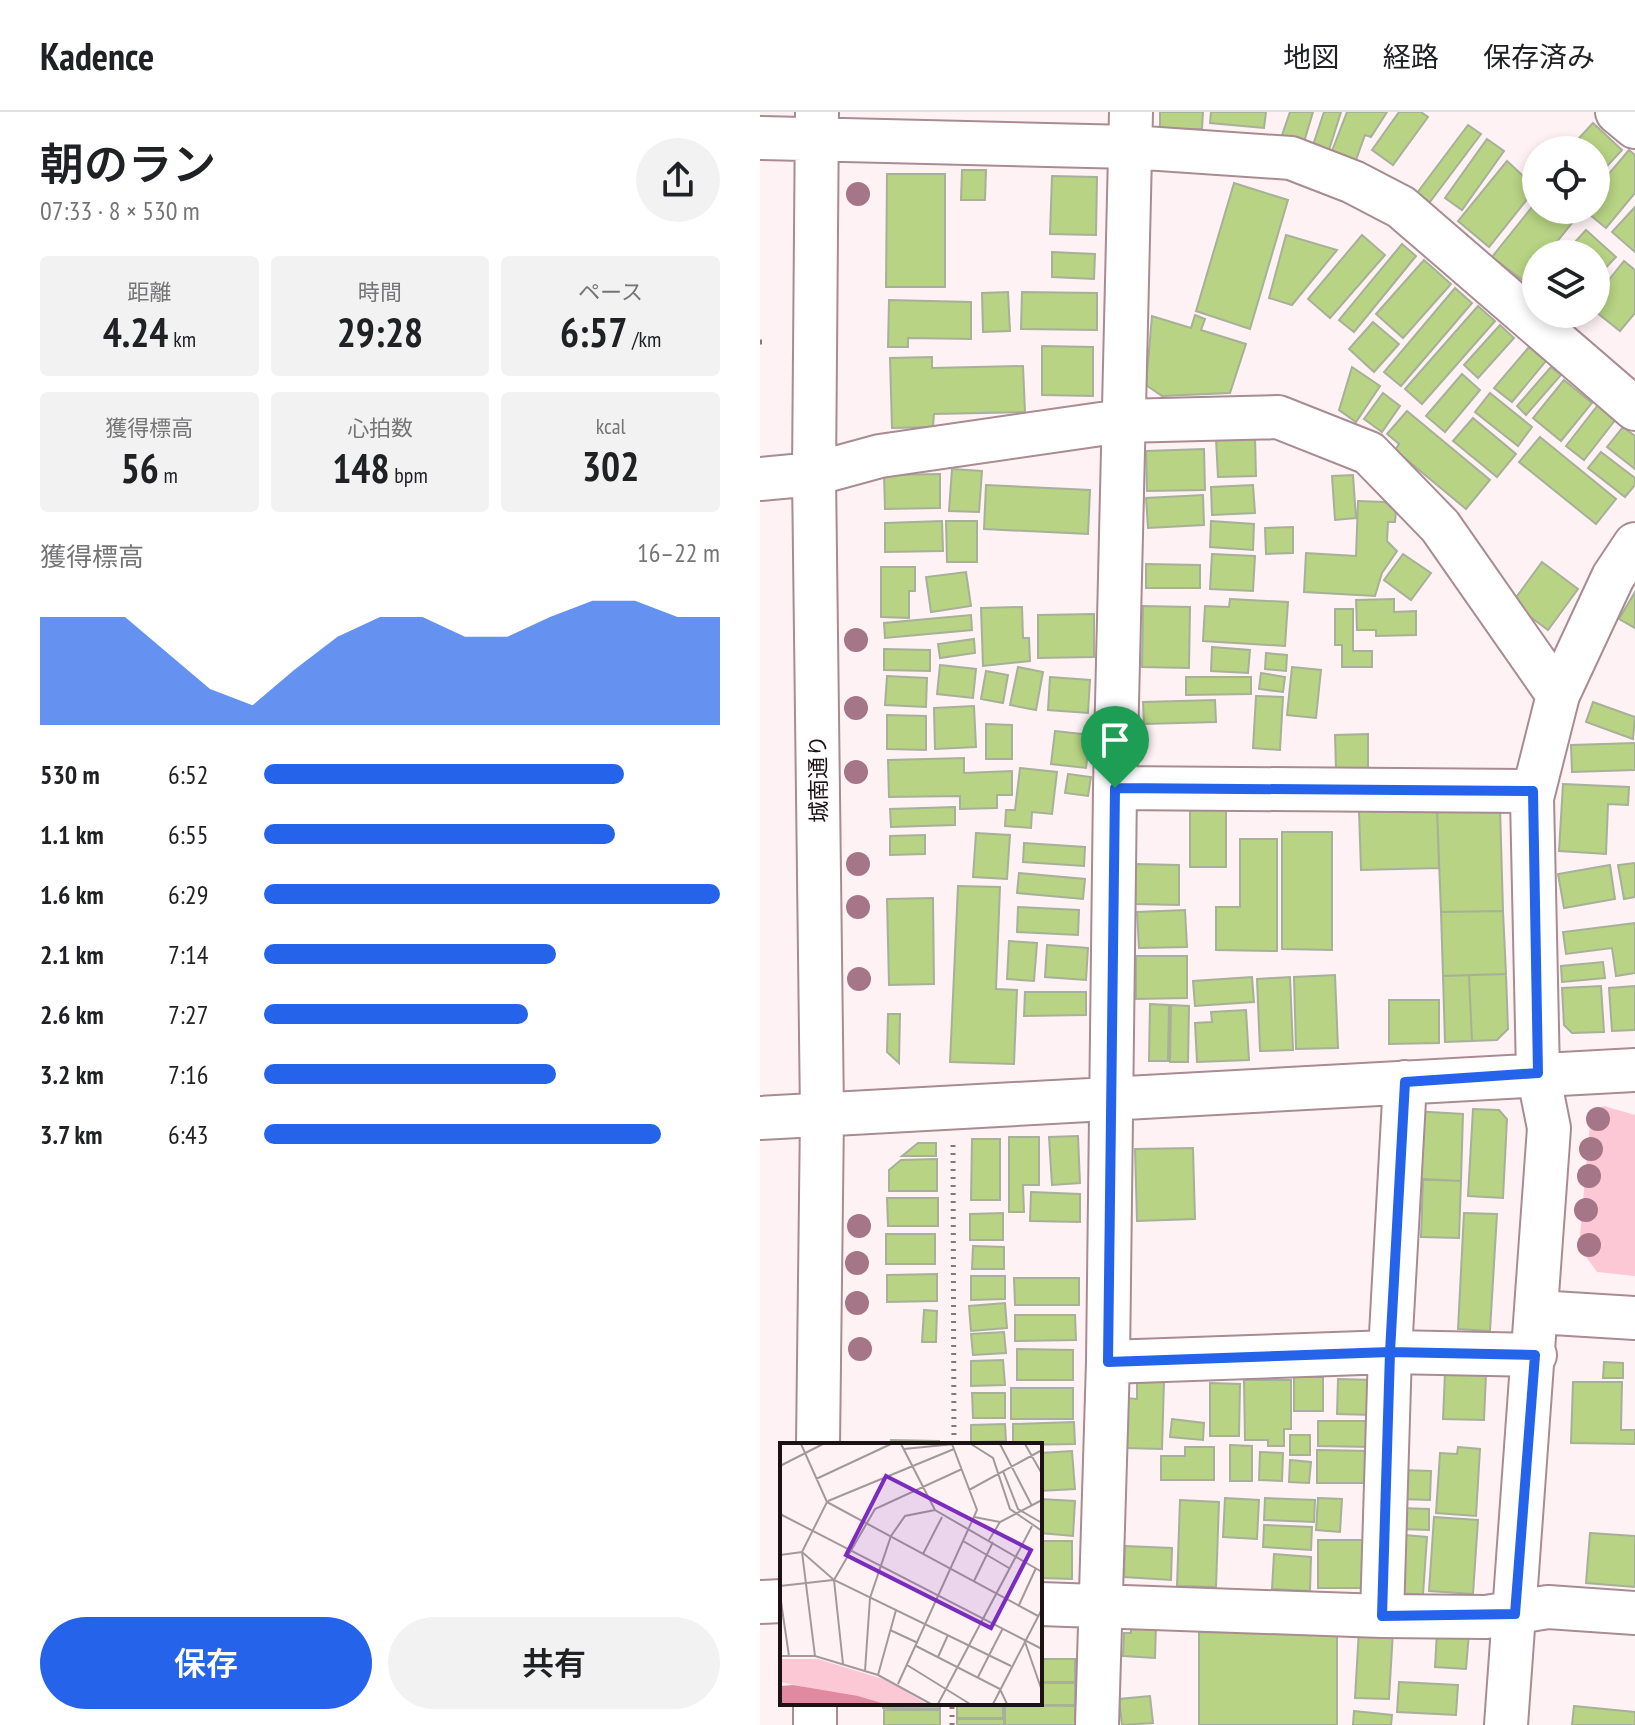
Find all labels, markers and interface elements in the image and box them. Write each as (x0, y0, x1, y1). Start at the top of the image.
text: Kadence (40, 31, 154, 80)
text: 地図 (1283, 38, 1339, 75)
text: 経路 (1383, 38, 1439, 75)
text: 保存済み (1483, 38, 1595, 75)
text: 朝のラン (40, 135, 216, 192)
map controls (1522, 136, 1610, 328)
button: locate (1522, 136, 1610, 224)
button: share (636, 138, 720, 222)
text: 07:33 · 8 × 530 m (40, 194, 200, 227)
button: layers (1522, 240, 1610, 328)
text: 距離 (127, 278, 171, 306)
text: 時間 (358, 278, 402, 306)
text: ペース (578, 278, 643, 306)
text: 4.24 (103, 306, 168, 358)
text: 29:28 (337, 306, 423, 358)
text: 6:57 (560, 306, 627, 358)
text: km (168, 325, 196, 353)
text: /km (627, 325, 661, 353)
text: kcal (596, 412, 626, 440)
text: 獲得標高 (105, 414, 193, 442)
text: 心拍数 (347, 414, 413, 442)
text: 302 (582, 440, 639, 492)
text: 56 (121, 442, 159, 494)
text: 148 (332, 442, 390, 494)
text: m (159, 461, 178, 489)
text: bpm (390, 461, 428, 489)
text: 16–22 m (637, 536, 720, 569)
text: 獲得標高 (40, 540, 144, 573)
pin (1081, 706, 1149, 788)
icon: arrive (1093, 718, 1137, 762)
street label: 城南通り (803, 735, 833, 823)
text: 530 m (40, 758, 100, 791)
text: 6:52 (168, 758, 208, 791)
text: 1.1 km (40, 818, 104, 851)
text: 6:55 (168, 818, 208, 851)
text: 1.6 km (40, 878, 104, 911)
text: 6:29 (168, 878, 208, 911)
text: 2.1 km (40, 938, 104, 971)
text: 7:14 (168, 938, 208, 971)
text: 2.6 km (40, 998, 104, 1031)
text: 7:27 (168, 998, 208, 1031)
text: 3.2 km (40, 1058, 104, 1091)
text: 7:16 (168, 1058, 208, 1091)
text: 3.7 km (40, 1118, 103, 1151)
text: 6:43 (168, 1118, 208, 1151)
inset map (780, 1443, 1042, 1705)
button: 保存 (40, 1617, 372, 1709)
button: 共有 (388, 1617, 720, 1709)

